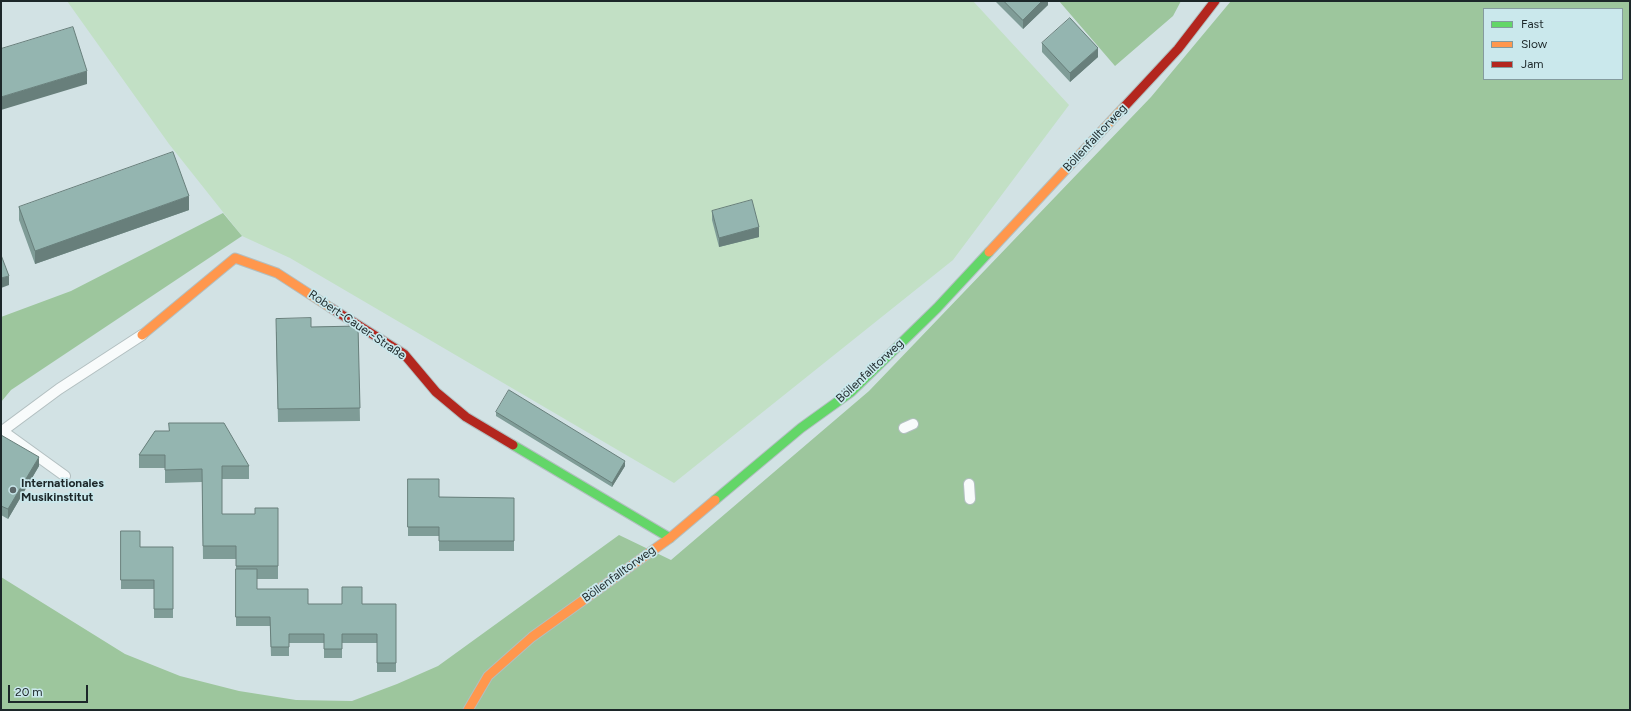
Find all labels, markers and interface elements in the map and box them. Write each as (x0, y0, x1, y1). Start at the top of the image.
legend (1483, 8, 1623, 80)
text: Fast (1521, 17, 1544, 31)
text: Slow (1521, 37, 1547, 51)
text: Jam (1521, 57, 1544, 71)
street label: Böllenfalltorweg (1060, 101, 1130, 175)
street label: Robert-Cauer-Straße (306, 287, 408, 363)
street label: Böllenfalltorweg (833, 336, 907, 406)
place label: Internationales Musikinstitut (21, 476, 104, 504)
marker: Internationales Musikinstitut (8, 485, 18, 495)
street label: Böllenfalltorweg (580, 543, 658, 605)
scale bar (10, 677, 90, 703)
text: 20 m (15, 685, 43, 699)

